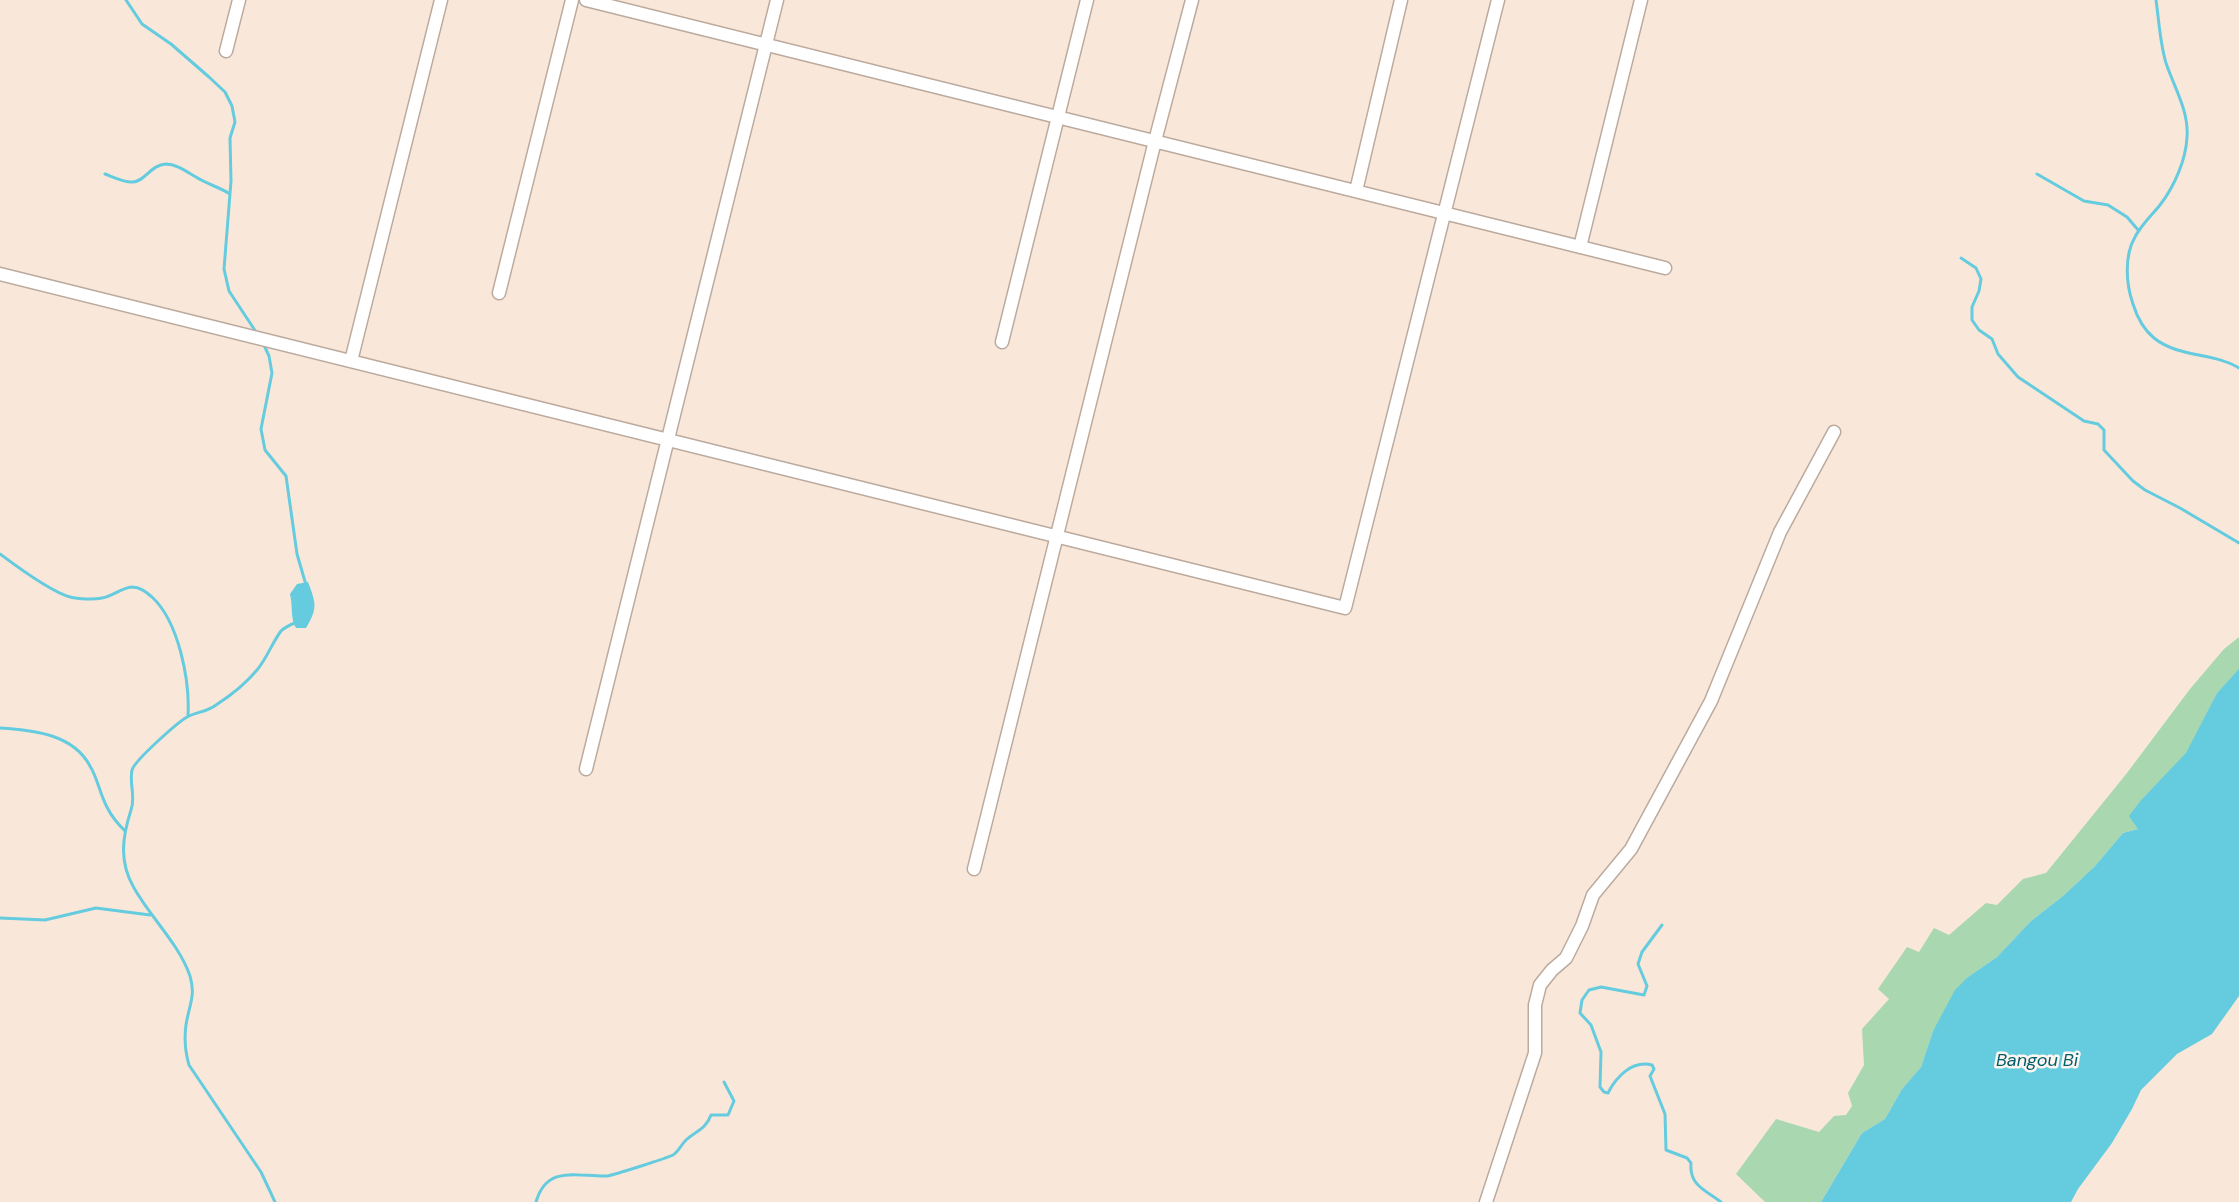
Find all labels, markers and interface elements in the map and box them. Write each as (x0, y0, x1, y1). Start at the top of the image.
water label: Bangou Bi (1996, 1050, 2078, 1072)

